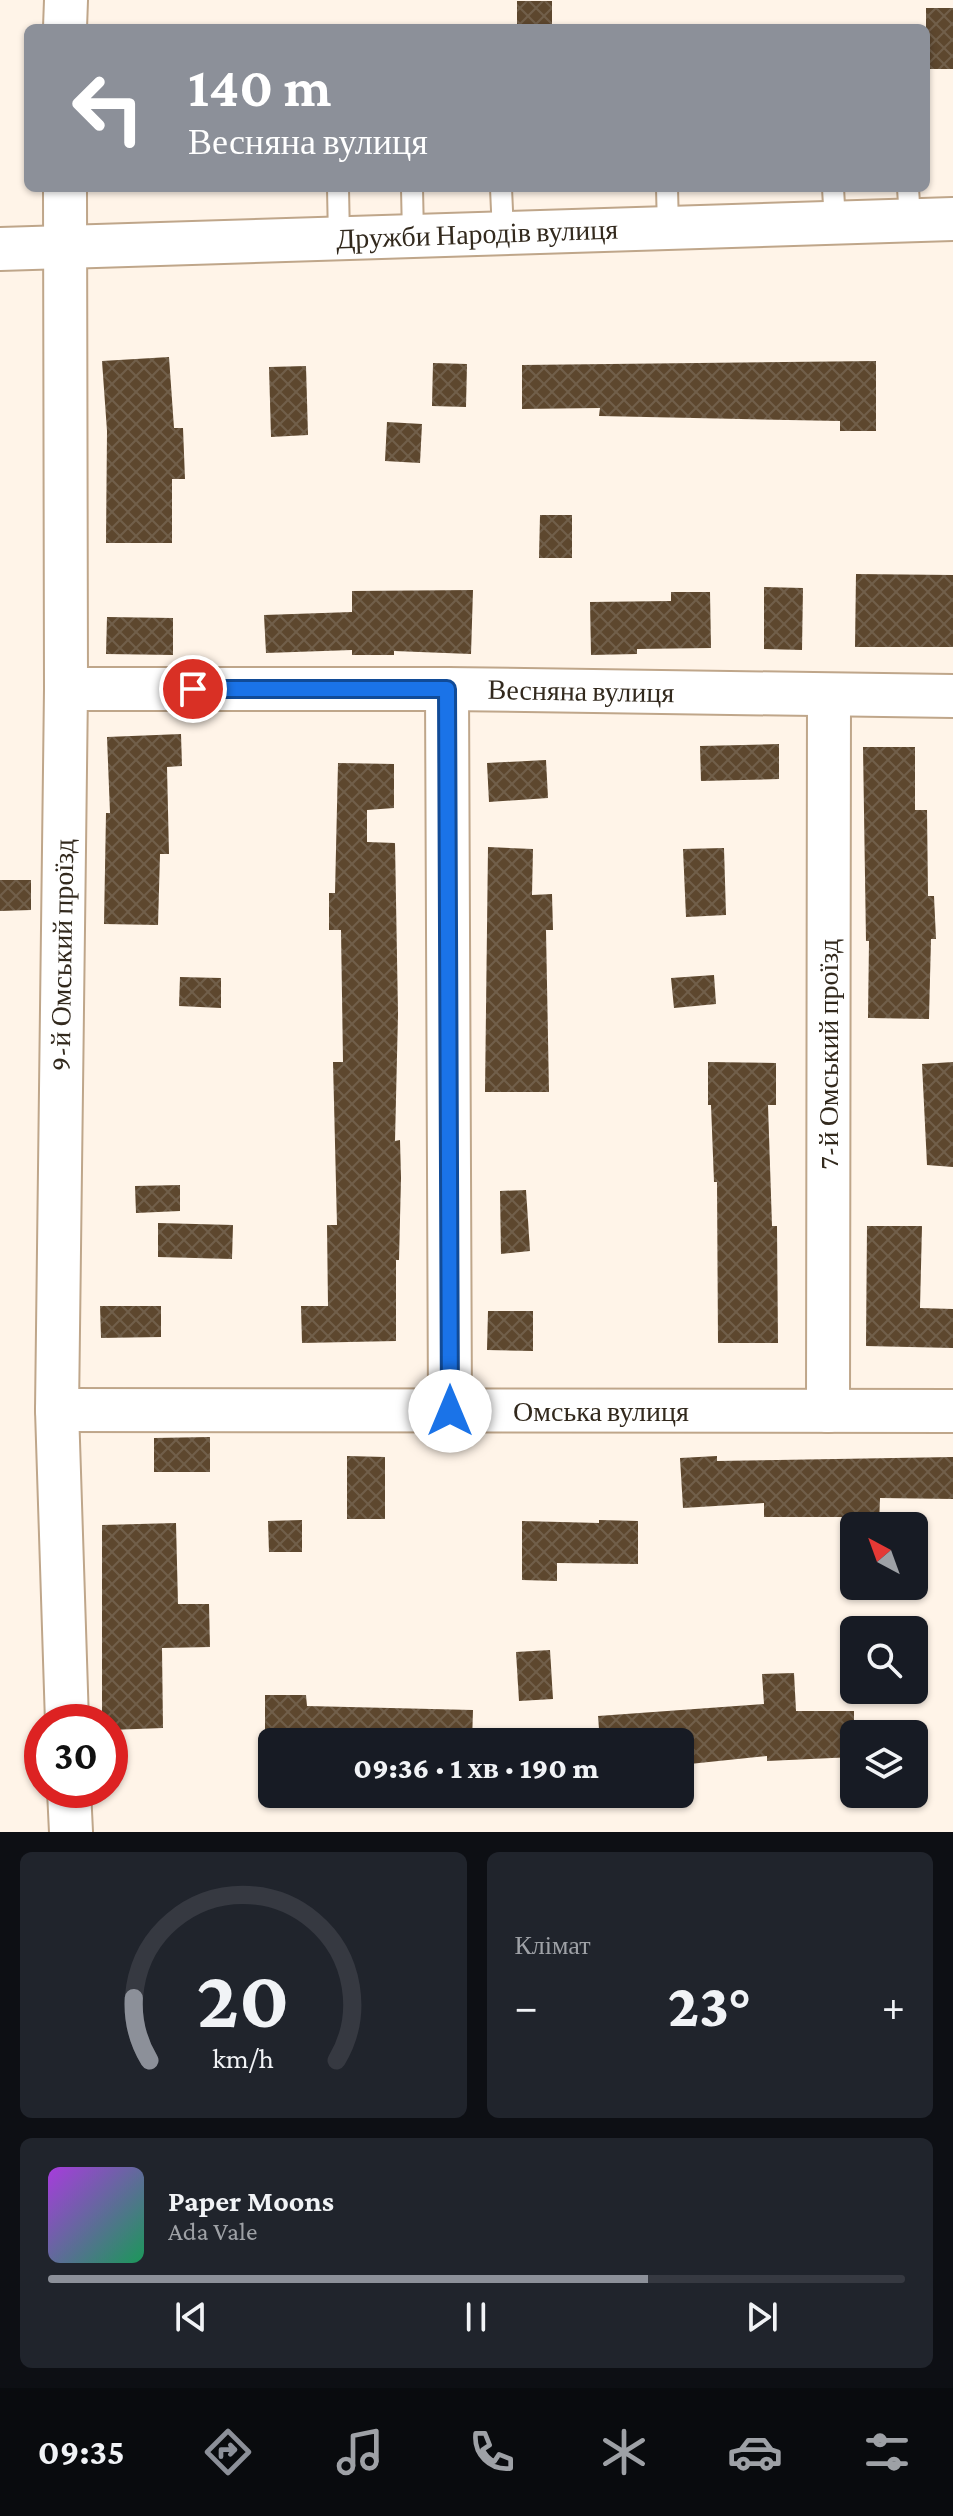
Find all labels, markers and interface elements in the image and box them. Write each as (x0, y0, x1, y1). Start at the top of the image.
icon: left (56, 56, 160, 160)
text: 140 m (188, 56, 331, 118)
text: Весняна вулиця (188, 122, 428, 162)
street label: Дружби Народів вулиця (336, 214, 619, 254)
pin (159, 655, 227, 723)
icon: arrive (171, 667, 215, 711)
street label: Весняна вулиця (487, 674, 675, 708)
street label: 9-й Омський проїзд (44, 839, 80, 1071)
street label: 7-й Омський проїзд (813, 939, 844, 1169)
position arrow (408, 1369, 492, 1453)
street label: Омська вулиця (513, 1396, 689, 1427)
north arrow (840, 1512, 928, 1600)
map controls (840, 1512, 928, 1808)
button: search (840, 1616, 928, 1704)
speed limit sign: 30 (24, 1704, 128, 1808)
button: layers (840, 1720, 928, 1808)
text: 09:36 · 1 хв · 190 m (353, 1751, 599, 1784)
text: Клімат (515, 1931, 591, 1960)
text: 20 (197, 1952, 290, 2045)
text: 23° (668, 1972, 752, 2039)
text: − (515, 1982, 538, 2030)
text: + (882, 1982, 905, 2030)
text: km/h (212, 2042, 274, 2074)
text: Paper Moons (168, 2184, 334, 2217)
text: Ada Vale (168, 2217, 257, 2246)
icon: previous (169, 2295, 213, 2339)
icon: pause (454, 2295, 498, 2339)
icon: next (740, 2295, 784, 2339)
icon: directions (200, 2424, 256, 2480)
icon: music (332, 2424, 388, 2480)
icon: phone (464, 2424, 520, 2480)
icon: climate (596, 2424, 652, 2480)
icon: car (727, 2424, 783, 2480)
icon: filters (859, 2424, 915, 2480)
text: 09:35 (38, 2432, 125, 2472)

